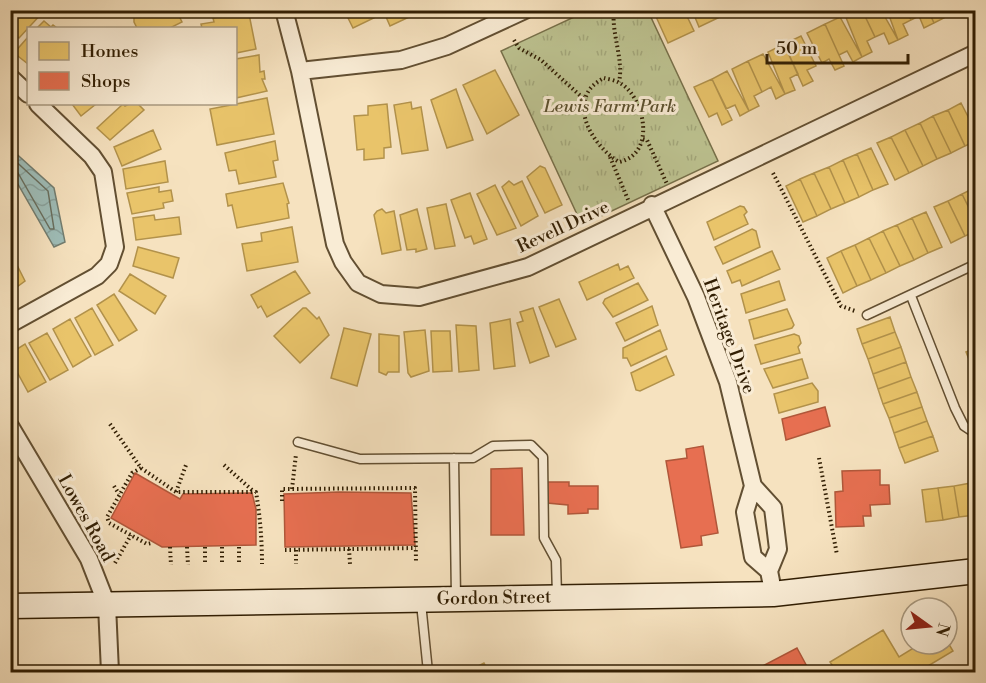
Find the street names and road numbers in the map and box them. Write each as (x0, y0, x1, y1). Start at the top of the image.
street label: Revell Drive (513, 196, 613, 258)
street label: Heritage Drive (698, 275, 760, 397)
street label: Lowes Road (53, 470, 120, 566)
street label: Gordon Street (436, 585, 552, 610)

